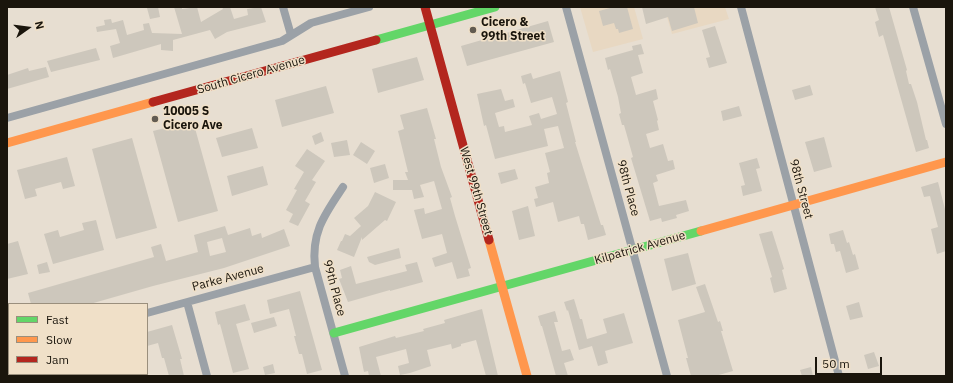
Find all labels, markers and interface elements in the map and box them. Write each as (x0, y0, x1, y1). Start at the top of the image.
north arrow (8, 8, 48, 48)
place label: Cicero & 99th Street (481, 16, 545, 44)
text: N (32, 20, 47, 31)
marker: Cicero & 99th Street (468, 25, 478, 35)
street label: South Cicero Avenue (196, 53, 306, 97)
place label: 10005 S Cicero Ave (163, 105, 222, 133)
marker: 10005 S Cicero Ave (150, 114, 160, 124)
street label: West 99th Street (457, 145, 495, 237)
street label: 98th Place (614, 158, 642, 218)
street label: 98th Street (786, 158, 816, 220)
street label: Kilpatrick Avenue (593, 228, 687, 268)
street label: 99th Place (320, 258, 348, 318)
street label: Parke Avenue (191, 262, 265, 294)
legend (8, 303, 148, 375)
text: Fast (46, 312, 69, 327)
text: Slow (46, 332, 72, 347)
scale bar (817, 349, 884, 375)
text: Jam (46, 352, 69, 367)
text: 50 m (822, 356, 850, 371)

